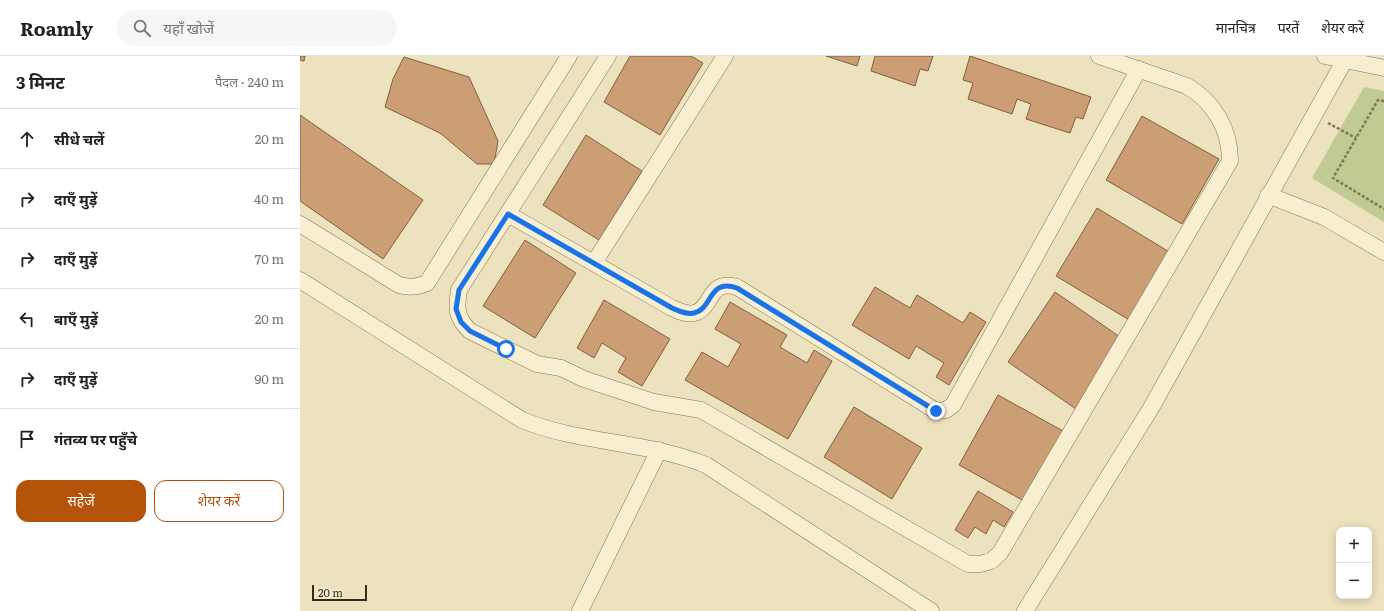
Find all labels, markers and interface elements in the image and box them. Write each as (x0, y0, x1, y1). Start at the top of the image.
search box (117, 10, 397, 46)
text: Roamly (20, 14, 93, 42)
text: यहाँ खोजें (163, 16, 214, 39)
icon: search (131, 17, 153, 39)
text: मानचित्र (1216, 17, 1256, 37)
text: परतें (1278, 17, 1299, 37)
text: शेयर करें (1321, 17, 1364, 37)
text: 3 मिनट (16, 69, 65, 94)
text: पैदल · 240 m (215, 72, 284, 91)
text: सीधे चलें (54, 127, 104, 150)
icon: ahead (16, 128, 38, 150)
text: 20 m (255, 129, 284, 148)
text: दाएँ मुड़ें (54, 187, 97, 210)
icon: right (16, 188, 38, 210)
text: 40 m (254, 189, 284, 208)
text: दाएँ मुड़ें (54, 247, 97, 270)
icon: right (16, 248, 38, 270)
text: 70 m (255, 249, 284, 268)
text: बाएँ मुड़ें (54, 307, 98, 330)
icon: left (16, 308, 38, 330)
text: 20 m (255, 309, 284, 328)
route start (497, 340, 515, 358)
text: दाएँ मुड़ें (54, 367, 97, 390)
icon: right (16, 368, 38, 390)
text: 90 m (254, 369, 284, 388)
route end (927, 402, 945, 420)
text: गंतव्य पर पहुँचे (54, 427, 137, 450)
icon: arrive (16, 428, 38, 450)
button: सहेजें (16, 480, 146, 522)
button: शेयर करें (154, 480, 284, 522)
map controls (1336, 527, 1372, 599)
button: + (1336, 527, 1372, 563)
button: − (1336, 563, 1372, 599)
scale bar (312, 583, 367, 602)
text: 20 m (318, 584, 343, 600)

